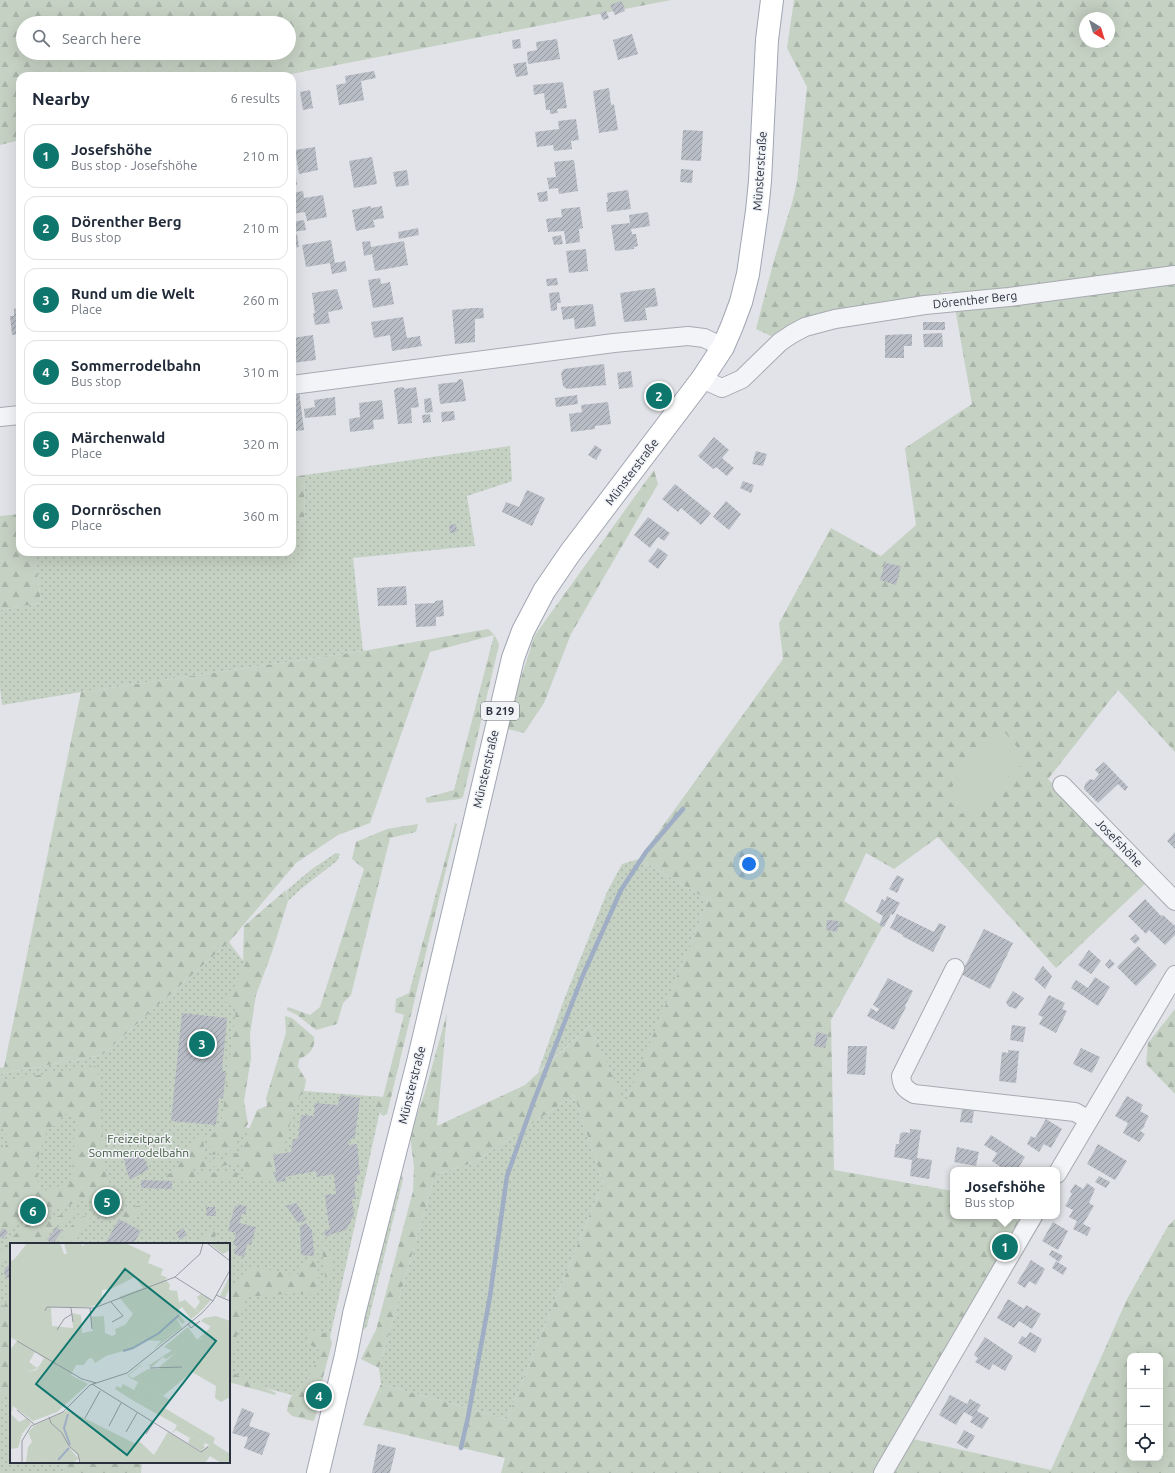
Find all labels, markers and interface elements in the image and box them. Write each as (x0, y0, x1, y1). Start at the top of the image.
north arrow (1079, 12, 1115, 48)
search box (16, 16, 296, 60)
icon: search (30, 27, 52, 49)
text: Search here (62, 30, 141, 47)
text: Nearby (32, 89, 90, 108)
text: 6 results (230, 91, 280, 105)
street label: Münsterstraße (750, 131, 769, 211)
text: Josefshöhe (71, 141, 152, 158)
text: 1 (42, 149, 50, 163)
text: 210 m (243, 149, 279, 163)
text: Bus stop · Josefshöhe (71, 158, 197, 172)
text: Dörenther Berg (71, 213, 182, 230)
text: 2 (42, 221, 50, 235)
text: 210 m (243, 221, 279, 235)
text: Bus stop (71, 230, 121, 244)
text: Rund um die Welt (71, 285, 195, 302)
street label: Dörenther Berg (932, 289, 1018, 310)
text: 3 (42, 293, 50, 307)
text: 260 m (243, 293, 279, 307)
text: Place (71, 302, 102, 316)
text: Sommerrodelbahn (71, 357, 201, 374)
text: 4 (42, 365, 50, 379)
text: 310 m (243, 365, 279, 379)
text: Bus stop (71, 374, 121, 388)
pin: 2 (646, 381, 672, 411)
text: Märchenwald (71, 429, 165, 446)
street label: Münsterstraße (602, 436, 661, 507)
text: 5 (42, 437, 50, 451)
text: 320 m (243, 437, 279, 451)
text: Place (71, 446, 102, 460)
text: Dornröschen (71, 501, 162, 518)
text: 6 (42, 509, 50, 523)
text: 360 m (243, 509, 279, 523)
text: Place (71, 518, 102, 532)
road number: B 219 (481, 702, 519, 720)
street label: Münsterstraße (470, 729, 501, 809)
street label: Josefshöhe (1093, 816, 1146, 869)
your location (739, 854, 759, 874)
pin: 3 (189, 1029, 215, 1059)
street label: Münsterstraße (396, 1045, 427, 1125)
park label: Freizeitpark Sommerrodelbahn (89, 1132, 189, 1159)
popup (950, 1167, 1060, 1219)
text: Josefshöhe (964, 1178, 1046, 1195)
pin: 5 (94, 1187, 120, 1217)
text: Bus stop (964, 1195, 1015, 1209)
pin: 6 (20, 1196, 46, 1226)
pin: 1 (992, 1232, 1018, 1262)
inset map (10, 1243, 230, 1463)
map controls (1127, 1353, 1163, 1461)
button: + (1127, 1353, 1163, 1389)
pin: 4 (306, 1381, 332, 1411)
button: − (1127, 1389, 1163, 1425)
button: locate (1127, 1425, 1163, 1461)

